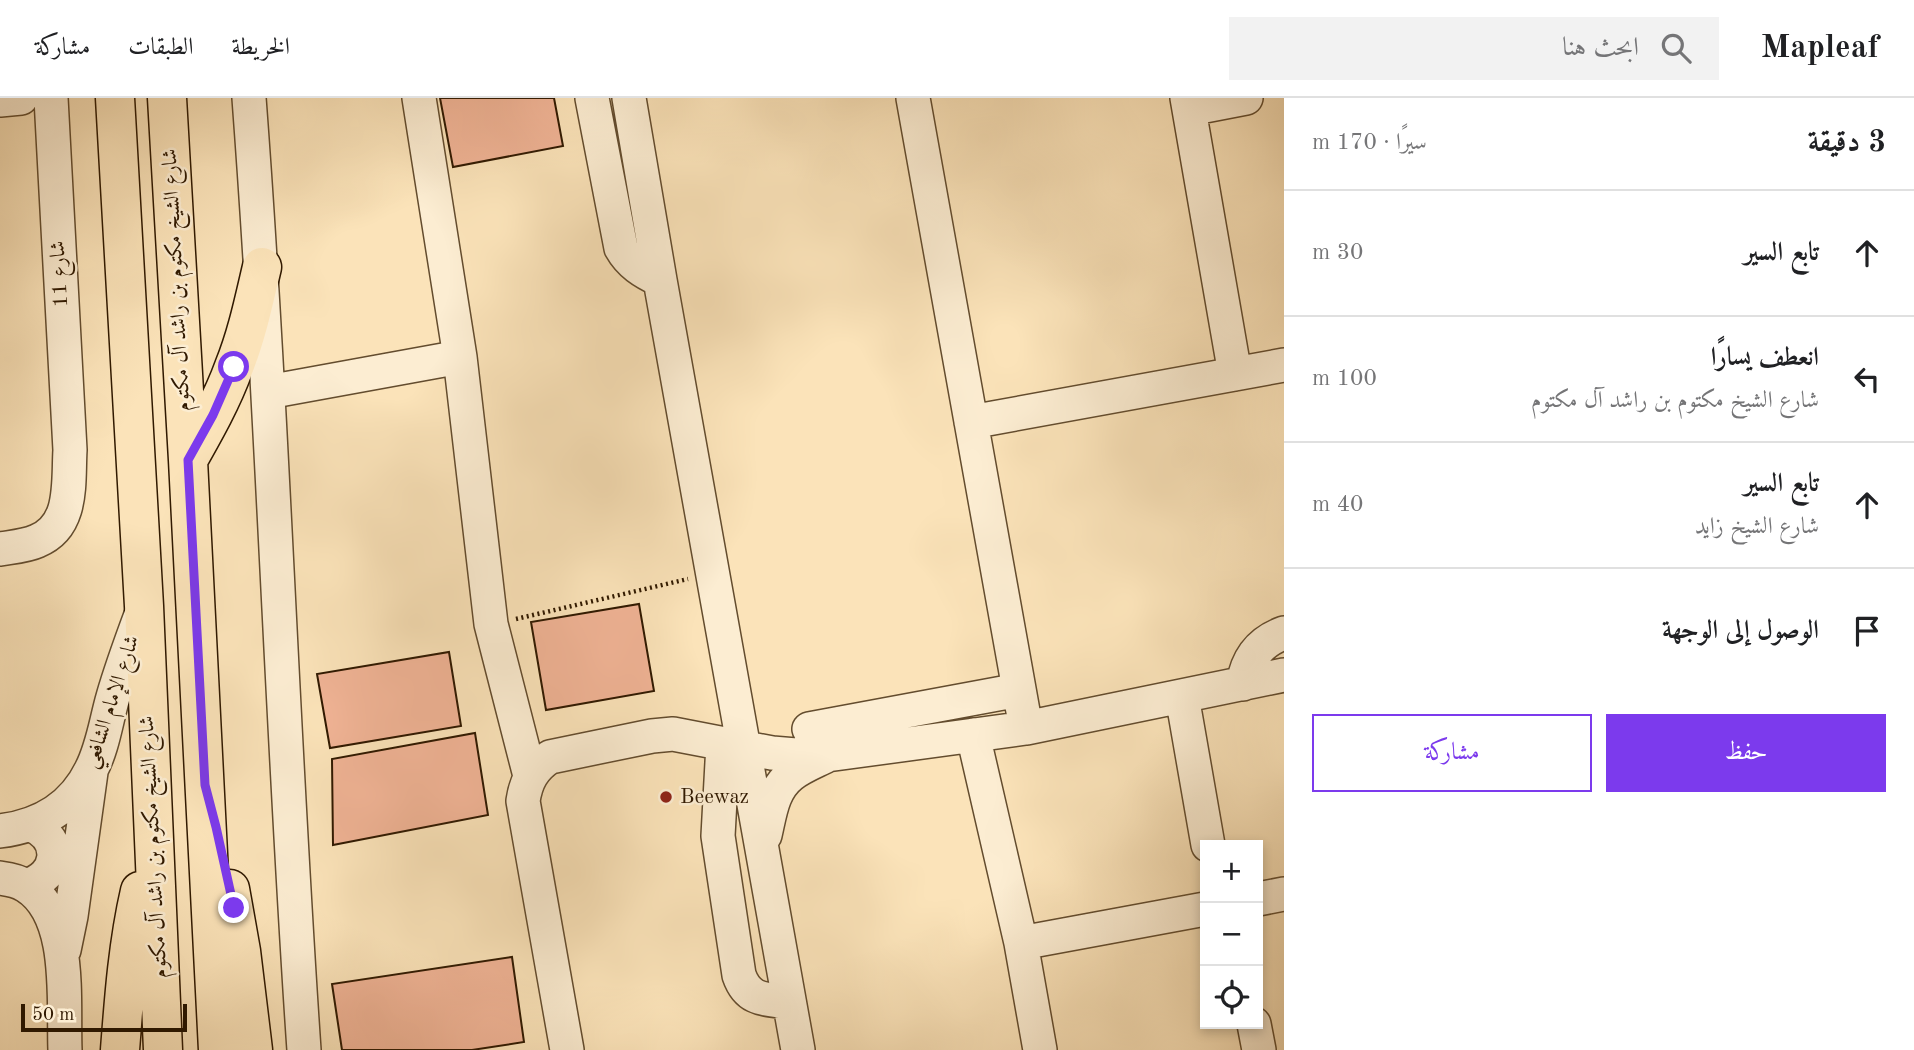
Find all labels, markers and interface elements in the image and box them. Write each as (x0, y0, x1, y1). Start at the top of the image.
search box (1229, 17, 1719, 80)
icon: search (1657, 29, 1695, 67)
text: Mapleaf (1761, 32, 1879, 65)
text: ابحث هنا (1562, 35, 1639, 61)
text: مشاركة (35, 36, 90, 60)
text: الطبقات (128, 36, 194, 60)
text: الخريطة (232, 36, 290, 60)
text: 3 دقيقة (1808, 128, 1886, 158)
text: سيرًا · 170 m (1312, 131, 1427, 154)
street label: شارع الشيخ مكتوم بن راشد آل مكتوم (156, 148, 201, 412)
icon: ahead (1848, 234, 1886, 272)
street label: شارع 11 (48, 240, 78, 308)
text: تابع السير (1744, 240, 1819, 266)
text: 30 m (1312, 241, 1363, 264)
text: انعطف يسارًا (1711, 345, 1819, 371)
route start (218, 351, 249, 382)
icon: left (1848, 360, 1886, 398)
text: 100 m (1312, 367, 1377, 390)
text: شارع الشيخ مكتوم بن راشد آل مكتوم (1531, 389, 1819, 412)
text: تابع السير (1744, 471, 1819, 497)
icon: ahead (1848, 486, 1886, 524)
text: 40 m (1312, 493, 1363, 516)
text: شارع الشيخ زايد (1695, 515, 1819, 538)
icon: arrive (1848, 612, 1886, 650)
text: الوصول إلى الوجهة (1662, 618, 1819, 644)
street label: شارع الإمام الشافعي (81, 633, 150, 773)
button: مشاركة (1312, 714, 1592, 792)
button: حفظ (1606, 714, 1886, 792)
street label: شارع الشيخ مكتوم بن راشد آل مكتوم (133, 715, 178, 979)
place label: Beewaz (680, 787, 749, 808)
marker: Beewaz (658, 789, 674, 805)
map controls (1200, 840, 1263, 1029)
button: + (1200, 840, 1263, 903)
route end (218, 892, 249, 923)
button: − (1200, 903, 1263, 966)
button: locate (1200, 966, 1263, 1029)
scale bar (21, 1001, 187, 1033)
text: 50 m (32, 1006, 74, 1025)

